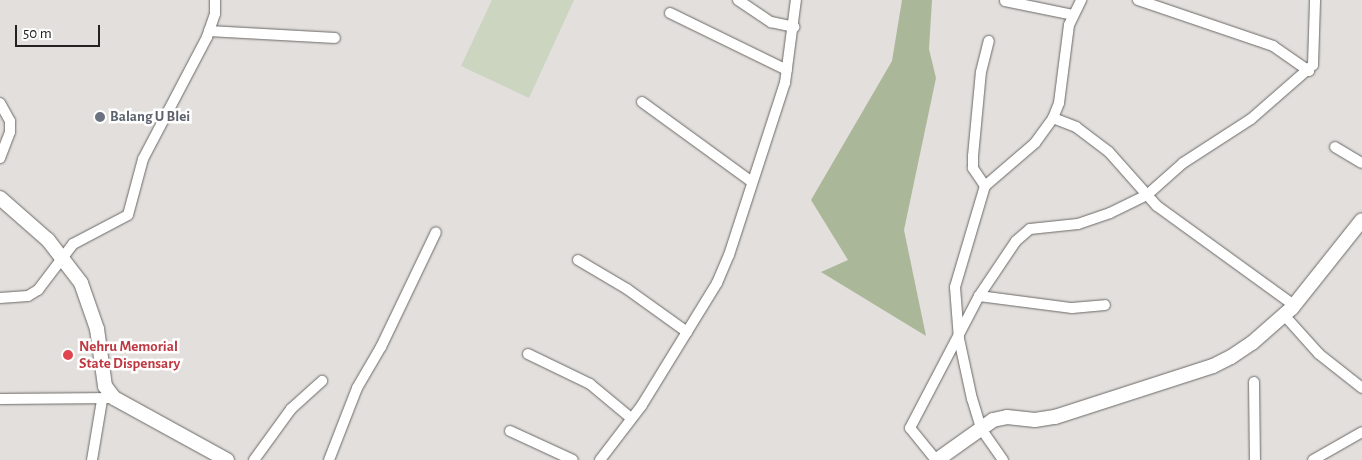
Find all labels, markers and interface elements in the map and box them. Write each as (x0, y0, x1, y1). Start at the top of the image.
scale bar (18, 15, 102, 47)
text: 50 m (23, 26, 52, 41)
place label: Balang U Blei (110, 108, 190, 126)
marker: Balang U Blei (94, 111, 106, 123)
place label: Nehru Memorial State Dispensary (79, 337, 180, 372)
marker: Nehru Memorial State Dispensary (61, 348, 75, 362)

